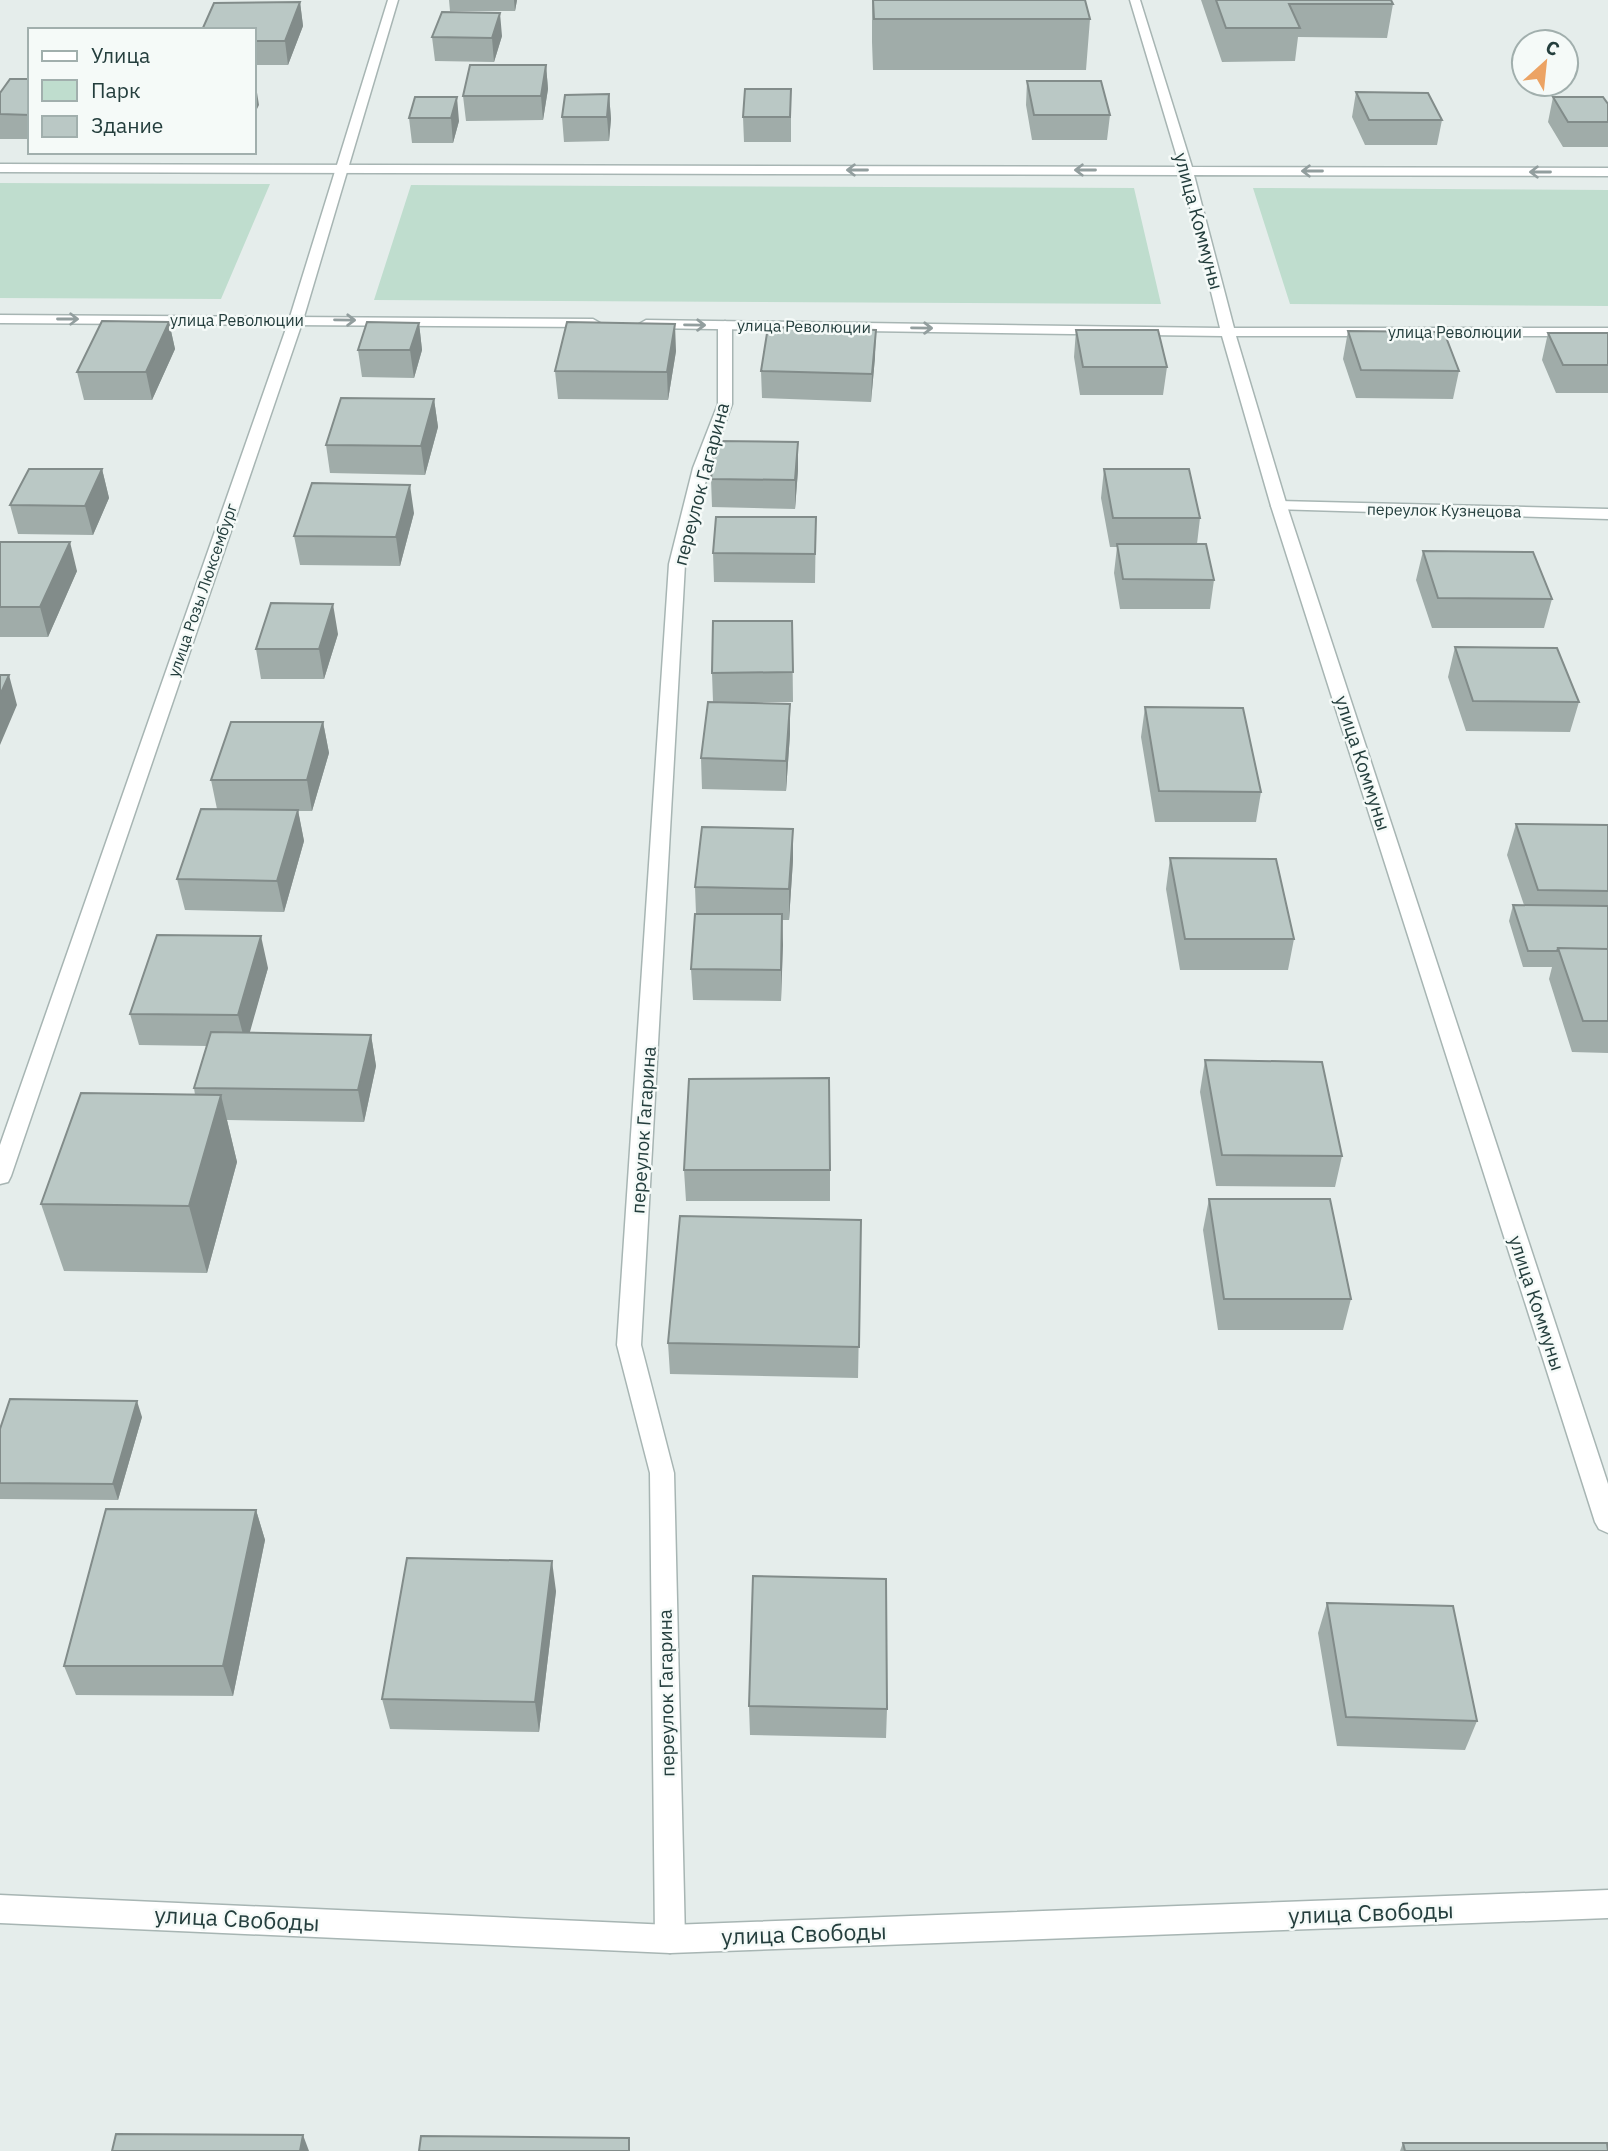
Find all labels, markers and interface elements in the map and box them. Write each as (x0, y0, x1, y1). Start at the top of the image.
legend (28, 28, 256, 154)
north arrow (1510, 28, 1580, 98)
text: С (1542, 34, 1564, 61)
text: Улица (91, 41, 150, 69)
text: Парк (91, 76, 141, 104)
text: Здание (91, 111, 163, 139)
street label: улица Коммуны (1169, 150, 1229, 292)
one-way arrow (846, 163, 869, 177)
one-way arrow (1074, 163, 1097, 177)
one-way arrow (1301, 164, 1324, 177)
one-way arrow (1529, 165, 1552, 178)
street label: улица Революции (170, 310, 304, 330)
one-way arrow (56, 312, 79, 326)
one-way arrow (333, 313, 356, 327)
street label: улица Революции (737, 315, 871, 337)
one-way arrow (683, 318, 706, 332)
one-way arrow (910, 321, 933, 335)
street label: улица Революции (1388, 322, 1522, 342)
street label: переулок Гагарина (668, 400, 734, 568)
street label: переулок Кузнецова (1367, 499, 1522, 521)
street label: улица Розы Люксембург (163, 500, 241, 680)
street label: улица Коммуны (1330, 692, 1396, 834)
street label: переулок Гагарина (625, 1045, 661, 1215)
street label: улица Коммуны (1504, 1232, 1570, 1374)
street label: переулок Гагарина (653, 1609, 679, 1777)
street label: улица Свободы (1288, 1894, 1454, 1930)
street label: улица Свободы (154, 1899, 320, 1937)
street label: улица Свободы (721, 1915, 887, 1951)

